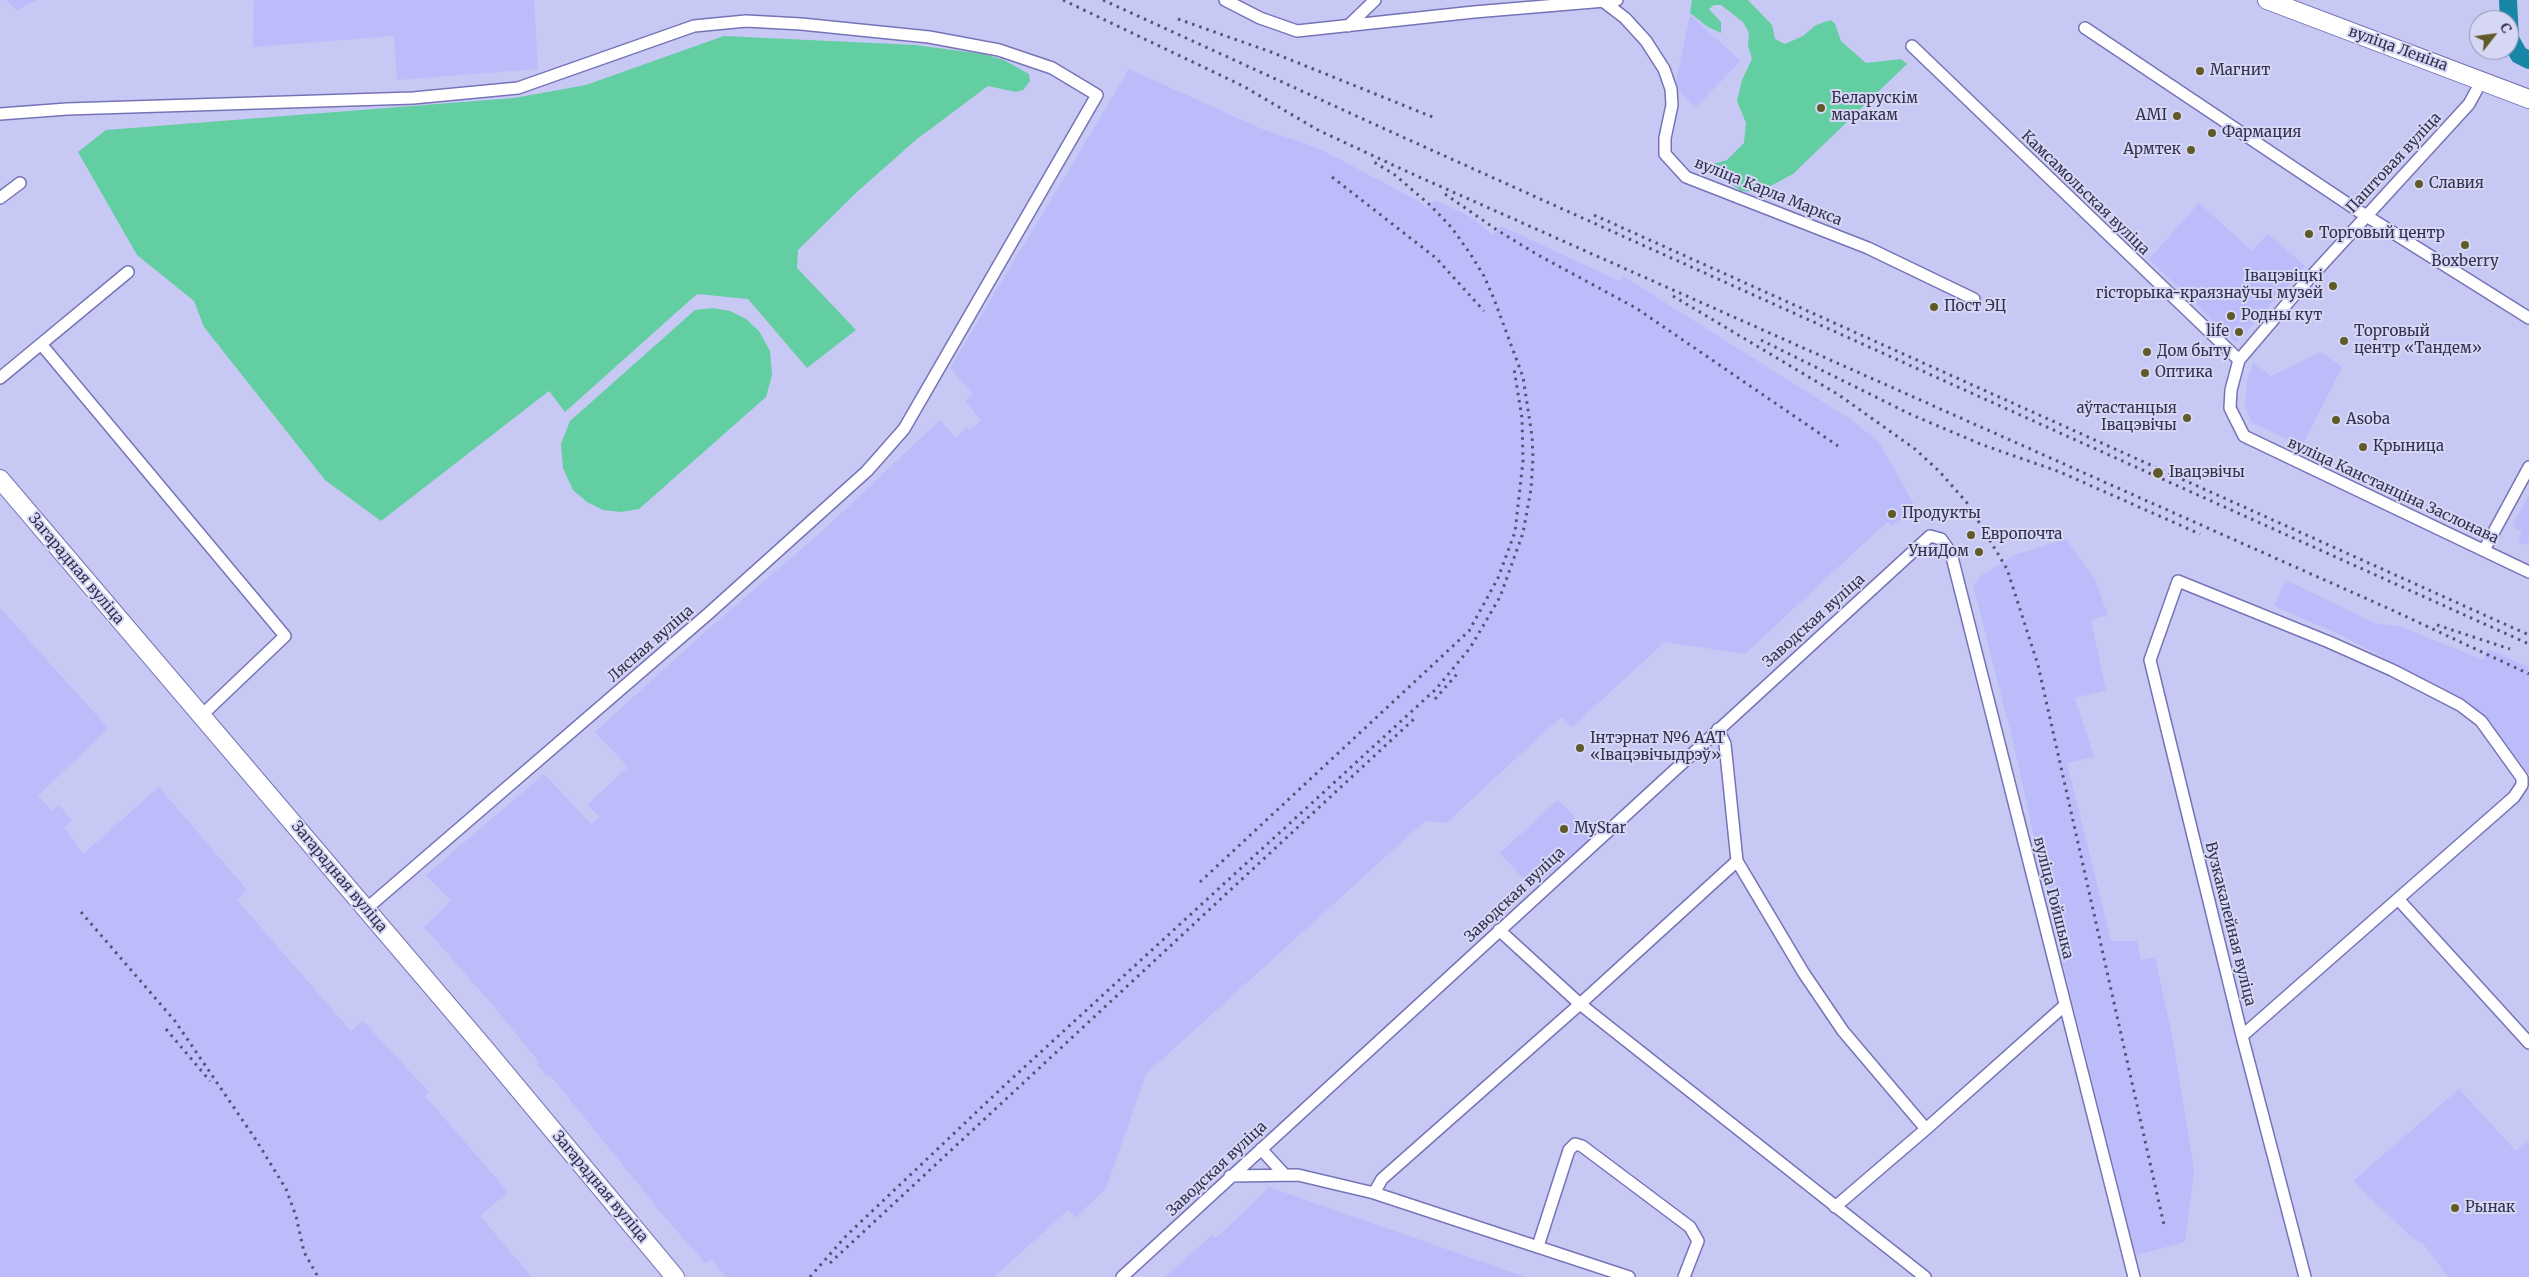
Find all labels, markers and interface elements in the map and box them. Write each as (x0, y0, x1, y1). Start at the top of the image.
north arrow (2469, 10, 2519, 60)
text: С (2496, 19, 2516, 37)
street label: вуліца Леніна (2346, 23, 2450, 75)
place label: Магнит (2210, 62, 2270, 80)
marker: Магнит (2194, 65, 2206, 77)
place label: Беларускім маракам (1831, 90, 1918, 125)
marker: Беларускім маракам (1815, 102, 1827, 114)
place label: AMI (2136, 107, 2167, 125)
street label: Паштовая вуліца (2343, 109, 2445, 217)
marker: AMI (2171, 110, 2183, 122)
place label: Фармация (2222, 124, 2302, 142)
street label: Камсамольская вуліца (2017, 127, 2153, 259)
marker: Фармация (2206, 127, 2218, 139)
place label: Армтек (2123, 141, 2181, 159)
marker: Армтек (2185, 144, 2197, 156)
street label: вуліца Карла Маркса (1692, 154, 1844, 230)
place label: Славия (2429, 175, 2484, 193)
marker: Славия (2413, 178, 2425, 190)
place label: Торговый центр (2319, 225, 2445, 243)
marker: Торговый центр (2303, 228, 2315, 240)
marker: Boxberry (2459, 239, 2471, 251)
place label: Boxberry (2431, 253, 2499, 271)
place label: Івацэвіцкі гісторыка-краязнаўчы музей (2096, 268, 2323, 303)
marker: Івацэвіцкі гісторыка-краязнаўчы музей (2327, 280, 2339, 292)
place label: Пост ЭЦ (1944, 298, 2006, 316)
marker: Пост ЭЦ (1928, 301, 1940, 313)
place label: Родны кут (2241, 307, 2322, 325)
marker: Родны кут (2225, 310, 2237, 322)
place label: life (2206, 323, 2229, 341)
place label: Торговый центр «Тандем» (2354, 323, 2482, 358)
marker: life (2233, 326, 2245, 338)
marker: Торговый центр «Тандем» (2338, 335, 2350, 347)
place label: Дом быту (2157, 343, 2231, 361)
marker: Дом быту (2141, 346, 2153, 358)
place label: Оптика (2155, 364, 2213, 382)
marker: Оптика (2139, 367, 2151, 379)
place label: аўтастанцыя Івацэвічы (2076, 400, 2177, 435)
place label: Asoba (2346, 411, 2390, 429)
marker: аўтастанцыя Івацэвічы (2181, 412, 2193, 424)
marker: Asoba (2330, 414, 2342, 426)
street label: вуліца Канстанціна Заслонава (2285, 434, 2501, 548)
place label: Крыница (2373, 438, 2444, 456)
marker: Крыница (2357, 441, 2369, 453)
place label: Івацэвічы (2169, 464, 2245, 482)
marker: Івацэвічы (2151, 466, 2165, 480)
place label: Продукты (1902, 505, 1981, 523)
marker: Продукты (1886, 508, 1898, 520)
street label: Загарадная вуліца (24, 510, 128, 628)
place label: Европочта (1981, 526, 2062, 544)
marker: Европочта (1965, 529, 1977, 541)
place label: УниДом (1909, 543, 1969, 561)
marker: УниДом (1973, 546, 1985, 558)
street label: Заводская вуліца (1759, 571, 1869, 671)
street label: Лясная вуліца (605, 602, 697, 686)
place label: Інтэрнат №6 ААТ «Івацэвічыдрэў» (1590, 730, 1725, 765)
marker: Інтэрнат №6 ААТ «Івацэвічыдрэў» (1574, 742, 1586, 754)
street label: Загарадная вуліца (287, 818, 391, 936)
place label: MyStar (1574, 820, 1626, 838)
marker: MyStar (1558, 823, 1570, 835)
street label: вуліца Гойшыка (2029, 835, 2077, 961)
street label: Вузкакалейная вуліца (2201, 840, 2259, 1008)
street label: Заводская вуліца (1461, 844, 1569, 946)
street label: Заводская вуліца (1163, 1118, 1271, 1220)
street label: Загарадная вуліца (548, 1128, 652, 1246)
place label: Рынак (2465, 1199, 2515, 1217)
marker: Рынак (2449, 1202, 2461, 1214)

